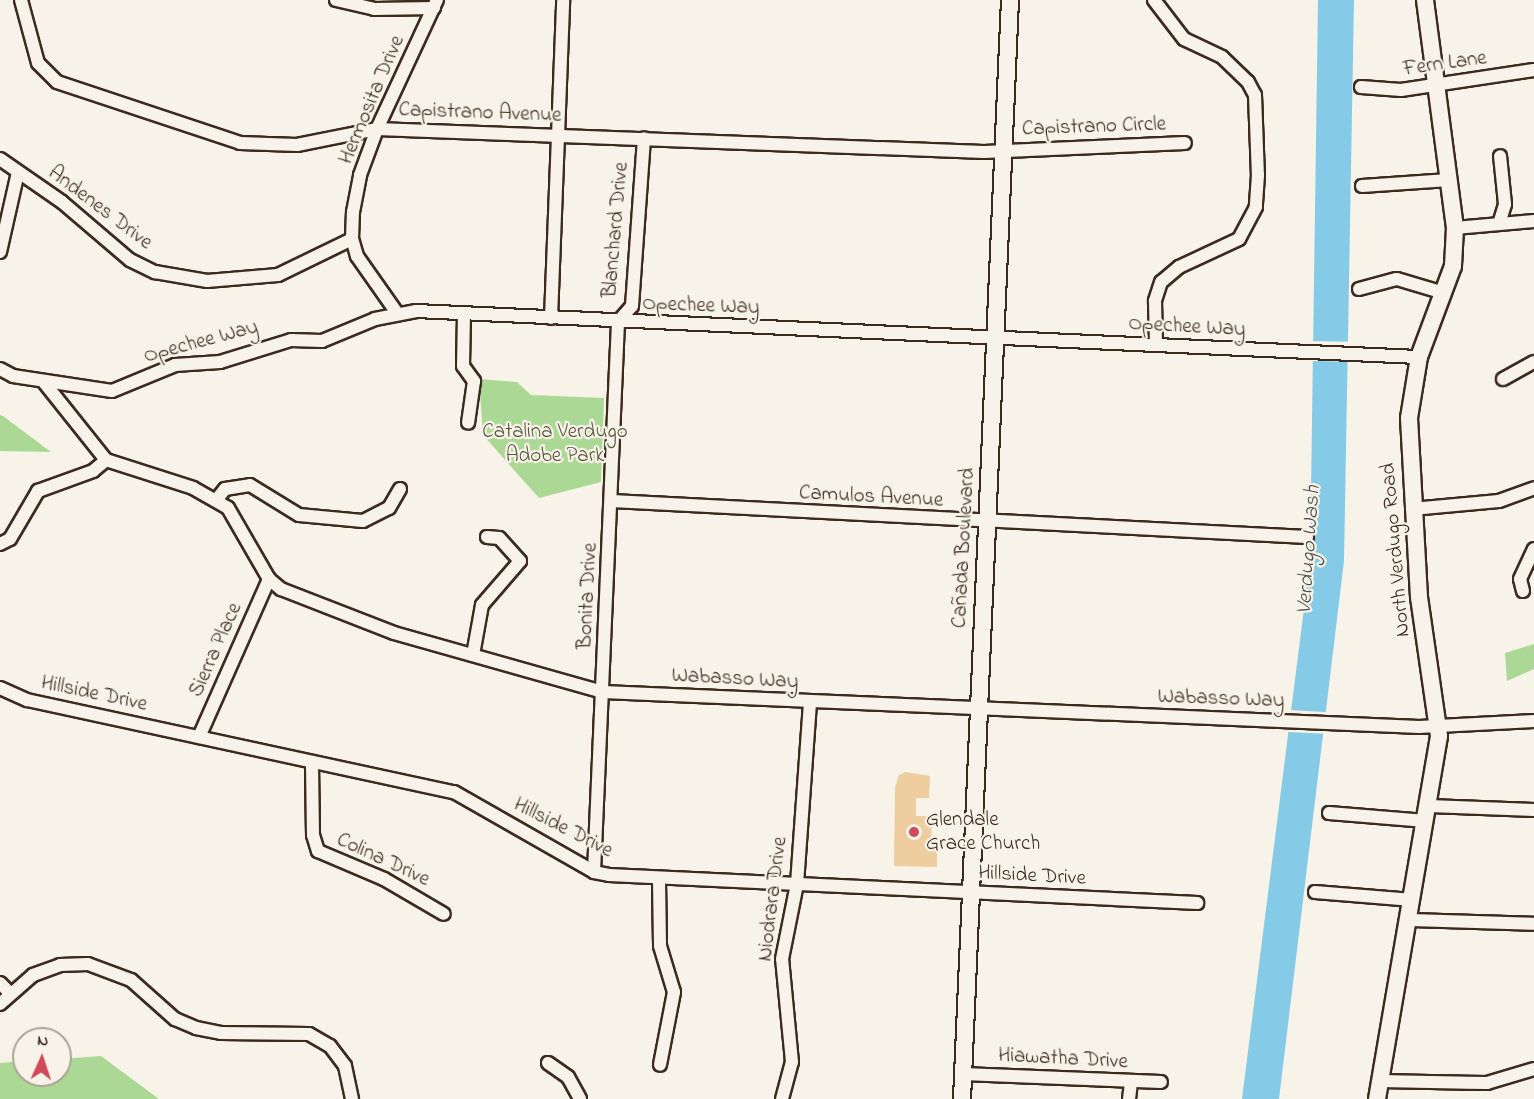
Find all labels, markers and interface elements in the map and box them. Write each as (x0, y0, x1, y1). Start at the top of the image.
street label: Hermosita Drive (334, 32, 410, 168)
street label: Fern Lane (1402, 46, 1488, 82)
street label: Capistrano Avenue (398, 98, 562, 128)
street label: Capistrano Circle (1021, 112, 1167, 142)
street label: Andenes Drive (43, 161, 157, 255)
street label: Blanchard Drive (598, 161, 634, 299)
street label: Opechee Way (642, 291, 760, 321)
street label: Opechee Way (1128, 311, 1246, 343)
street label: Opechee Way (141, 315, 261, 369)
park label: Catalina Verdugo Adobe Park (482, 419, 628, 469)
street label: North Verdugo Road (1376, 462, 1416, 638)
street label: Cañada Boulevard (947, 467, 981, 629)
street label: Camulos Avenue (798, 481, 944, 513)
water label: Verdugo Wash (1292, 485, 1328, 615)
street label: Bonita Drive (573, 542, 603, 650)
street label: Sierra Place (184, 599, 248, 701)
street label: Wabasso Way (671, 663, 799, 695)
street label: Hillside Drive (39, 670, 149, 718)
street label: Wabasso Way (1157, 684, 1285, 714)
street label: Hillside Drive (509, 792, 617, 864)
place label: Glendale Grace Church (926, 807, 1040, 857)
marker: Glendale Grace Church (907, 825, 921, 839)
street label: Colina Drive (332, 827, 434, 893)
street label: Niodrara Drive (753, 835, 793, 963)
street label: Hillside Drive (978, 861, 1086, 891)
north arrow (12, 1027, 72, 1087)
text: N (37, 1029, 49, 1053)
street label: Hiawatha Drive (997, 1043, 1129, 1075)

